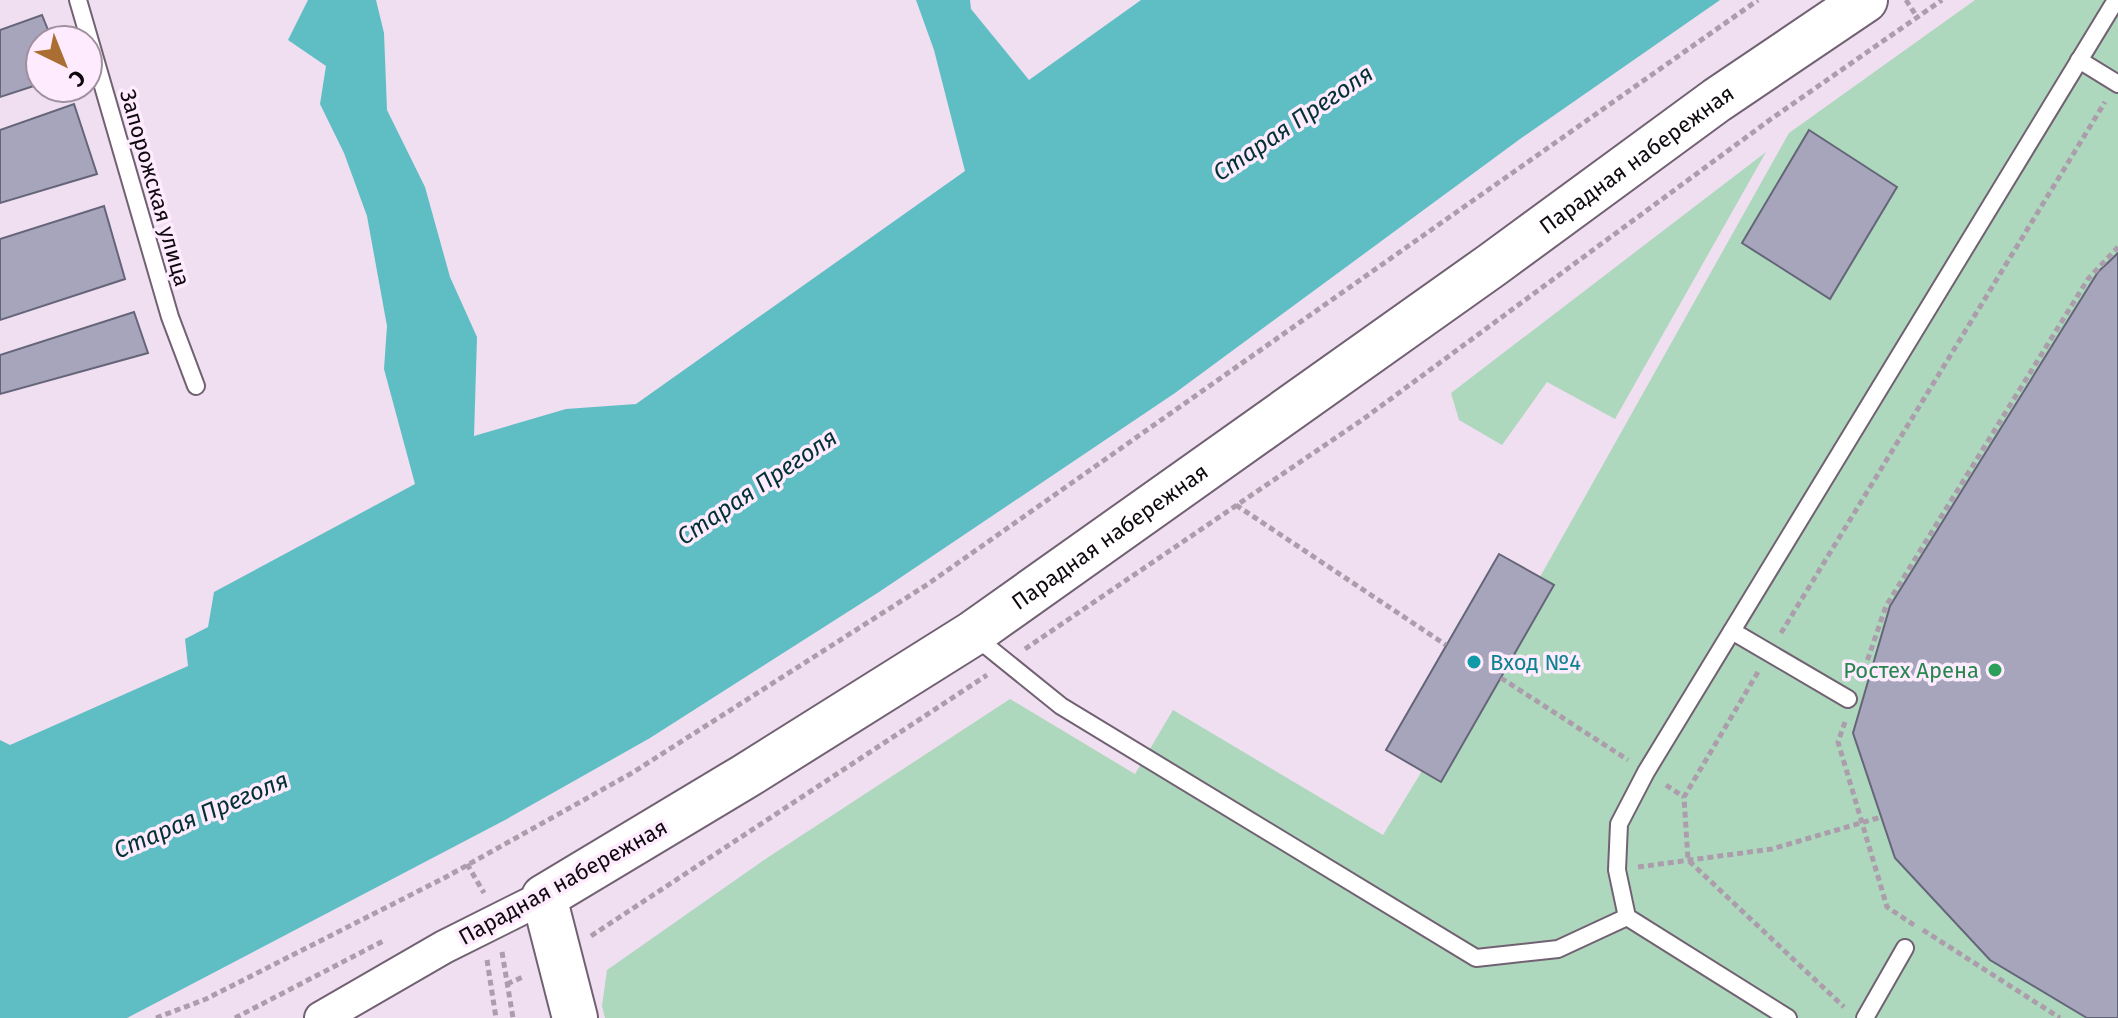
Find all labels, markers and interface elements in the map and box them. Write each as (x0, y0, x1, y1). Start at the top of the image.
north arrow (24, 24, 104, 104)
water label: Старая Преголя (1208, 59, 1378, 187)
text: С (63, 64, 91, 93)
street label: Парадная набережная (1534, 79, 1739, 239)
street label: Запорожская улица (114, 87, 196, 289)
water label: Старая Преголя (672, 423, 842, 551)
street label: Парадная набережная (1006, 457, 1213, 615)
place label: Вход №4 (1490, 649, 1581, 676)
marker: Вход №4 (1465, 653, 1483, 671)
place label: Ростех Арена (1843, 657, 1979, 684)
marker: Ростех Арена (1986, 661, 2004, 679)
water label: Старая Преголя (109, 766, 293, 864)
street label: Парадная набережная (454, 813, 672, 951)

